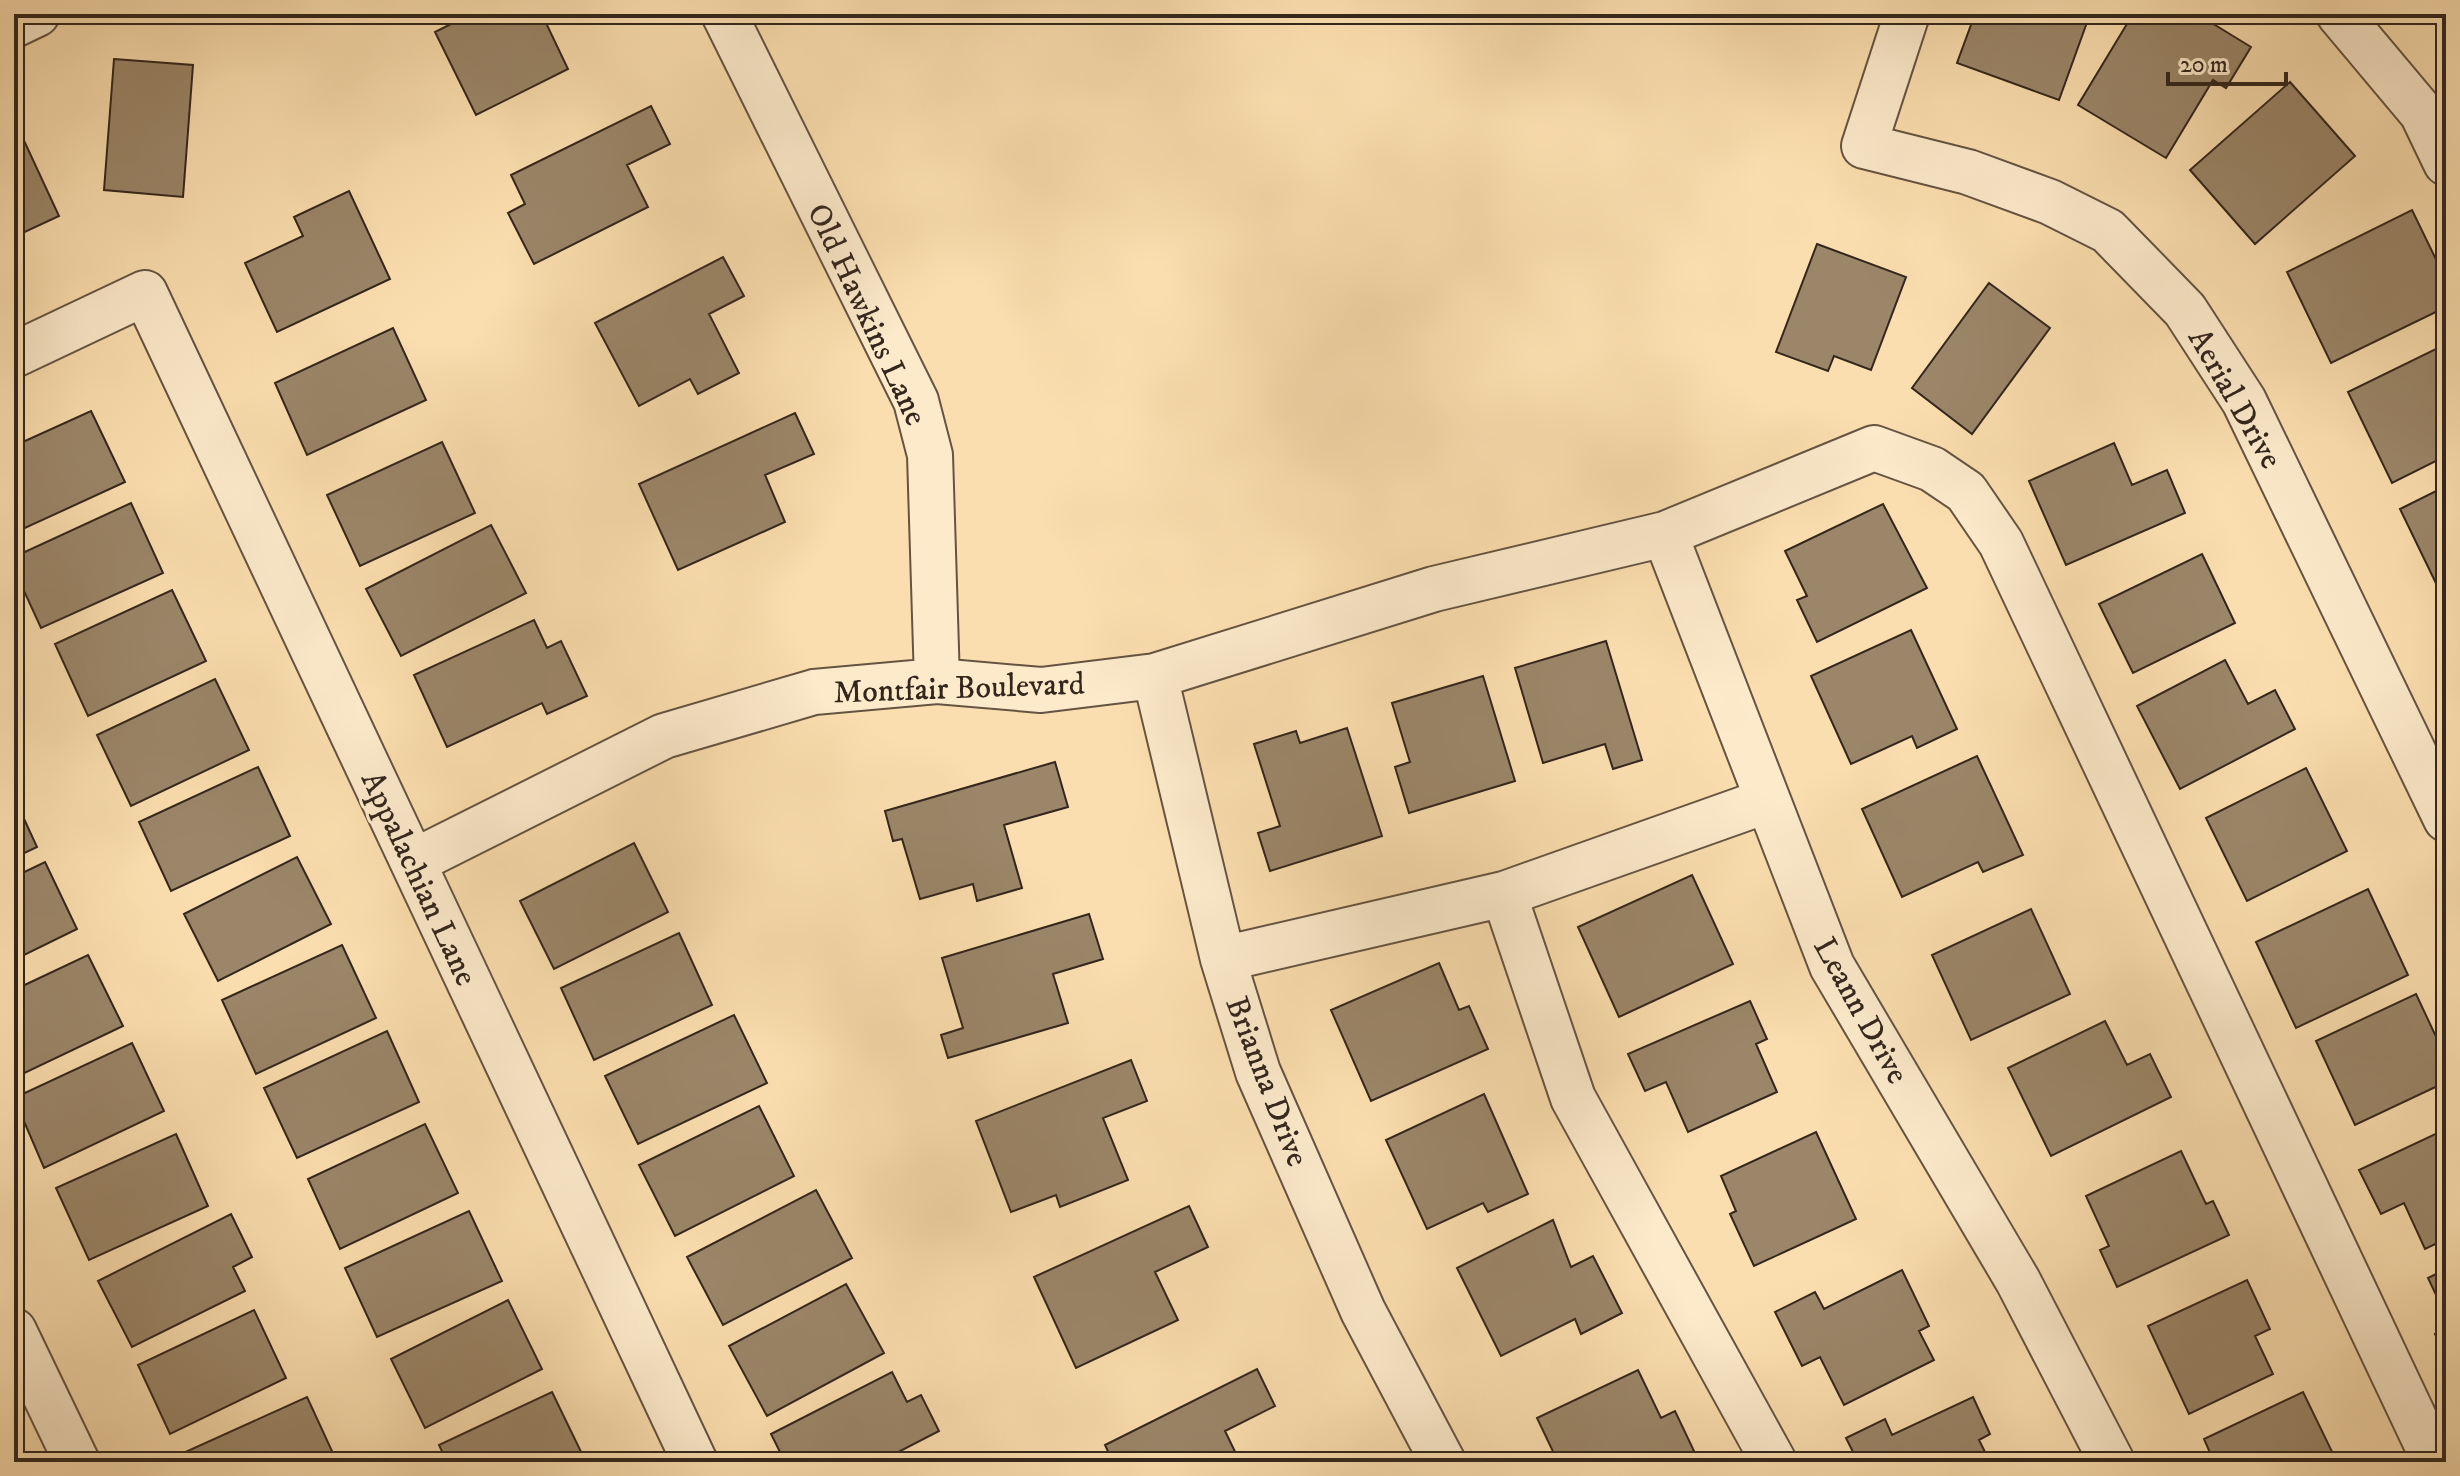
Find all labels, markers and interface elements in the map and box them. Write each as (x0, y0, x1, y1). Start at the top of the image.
scale bar (2168, 36, 2286, 86)
text: 20 m (2180, 50, 2228, 80)
street label: Old Hawkins Lane (797, 198, 935, 432)
street label: Aerial Drive (2178, 322, 2290, 476)
street label: Montfair Boulevard (833, 665, 1085, 713)
street label: Appalachian Lane (351, 765, 485, 992)
street label: Leann Drive (1804, 931, 1917, 1091)
street label: Brianna Drive (1215, 991, 1317, 1172)

